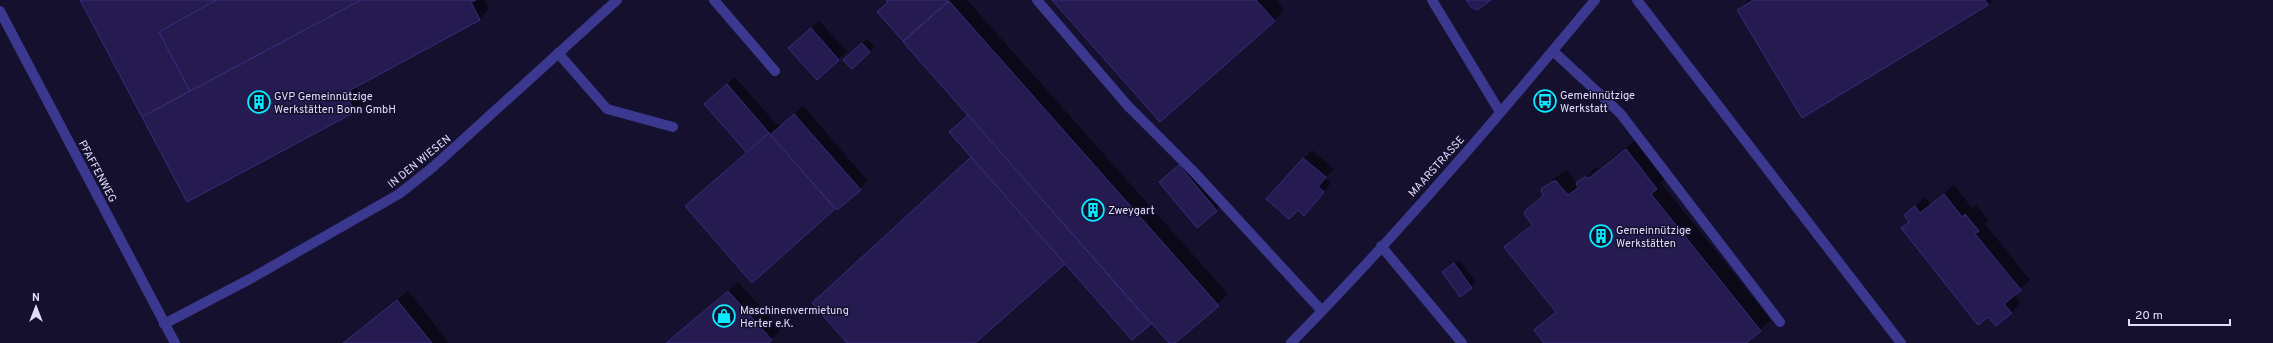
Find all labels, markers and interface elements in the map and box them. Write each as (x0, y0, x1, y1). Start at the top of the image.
bus stop icon: Gemeinnützige Werkstatt (1532, 88, 1558, 114)
building icon: GVP Gemeinnützige Werkstätten Bonn GmbH (246, 89, 272, 115)
place label: Gemeinnützige Werkstatt (1560, 89, 1635, 116)
place label: GVP Gemeinnützige Werkstätten Bonn GmbH (274, 90, 396, 117)
street label: IN DEN WIESEN (385, 132, 454, 191)
street label: MAARSTRASSE (1406, 133, 1468, 200)
street label: PFAFFENWEG (75, 138, 119, 205)
building icon: Zweygart (1080, 197, 1106, 223)
place label: Zweygart (1108, 204, 1155, 218)
building icon: Gemeinnützige Werkstätten (1588, 223, 1614, 249)
place label: Gemeinnützige Werkstätten (1616, 224, 1691, 251)
north arrow (16, 287, 56, 327)
text: N (32, 291, 40, 305)
scale bar (2129, 301, 2230, 327)
shop icon: Maschinenvermietung Herter e.K. (711, 303, 737, 329)
place label: Maschinenvermietung Herter e.K. (740, 304, 849, 331)
text: 20 m (2135, 308, 2163, 324)

